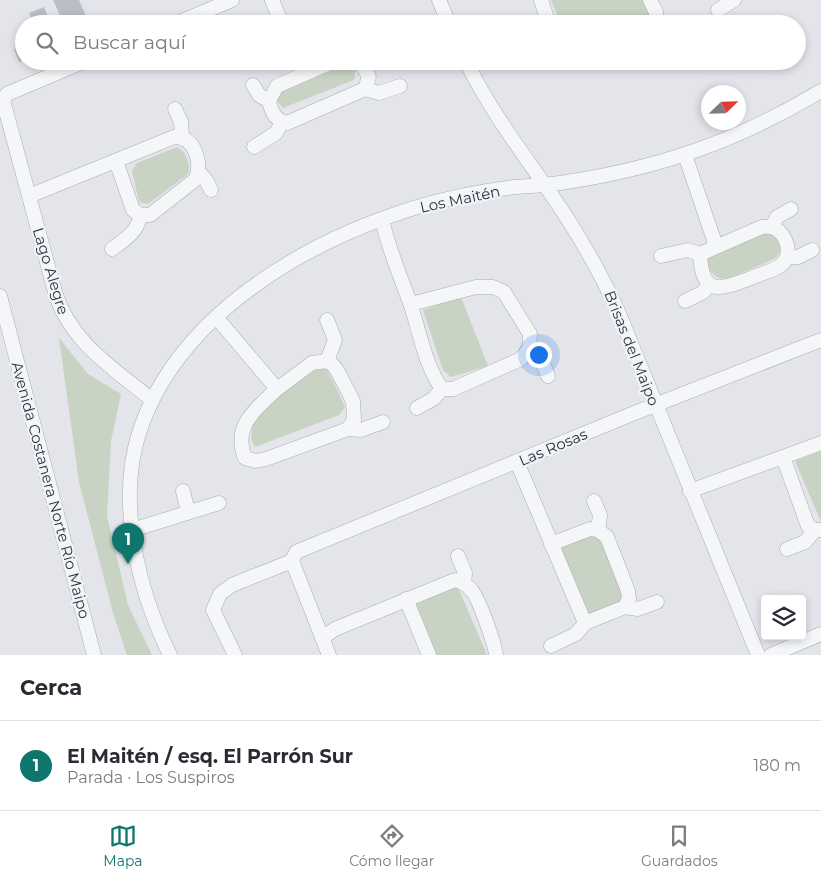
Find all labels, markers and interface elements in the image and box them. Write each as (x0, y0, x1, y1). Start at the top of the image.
search box (15, 15, 806, 70)
icon: search (33, 29, 61, 57)
text: Buscar aquí (73, 31, 186, 54)
north arrow (701, 85, 746, 130)
street label: Los Maitén (418, 181, 502, 217)
street label: Lago Alegre (29, 225, 73, 317)
street label: Brisas del Maipo (600, 288, 664, 408)
your location (526, 342, 552, 368)
street label: Avenida Costanera Norte Río Maipo (8, 359, 94, 621)
street label: Las Rosas (516, 424, 590, 470)
pin: 1 (112, 523, 144, 564)
map controls (761, 595, 806, 640)
button: layers (761, 595, 806, 640)
text: Cerca (20, 675, 82, 700)
text: El Maitén / esq. El Parrón Sur (67, 745, 353, 768)
text: 1 (33, 756, 39, 775)
text: 180 m (753, 756, 801, 775)
text: Parada · Los Suspiros (67, 768, 235, 787)
tab: Mapa (103, 822, 143, 870)
tab: Cómo llegar (349, 822, 434, 870)
tab: Guardados (641, 822, 718, 870)

